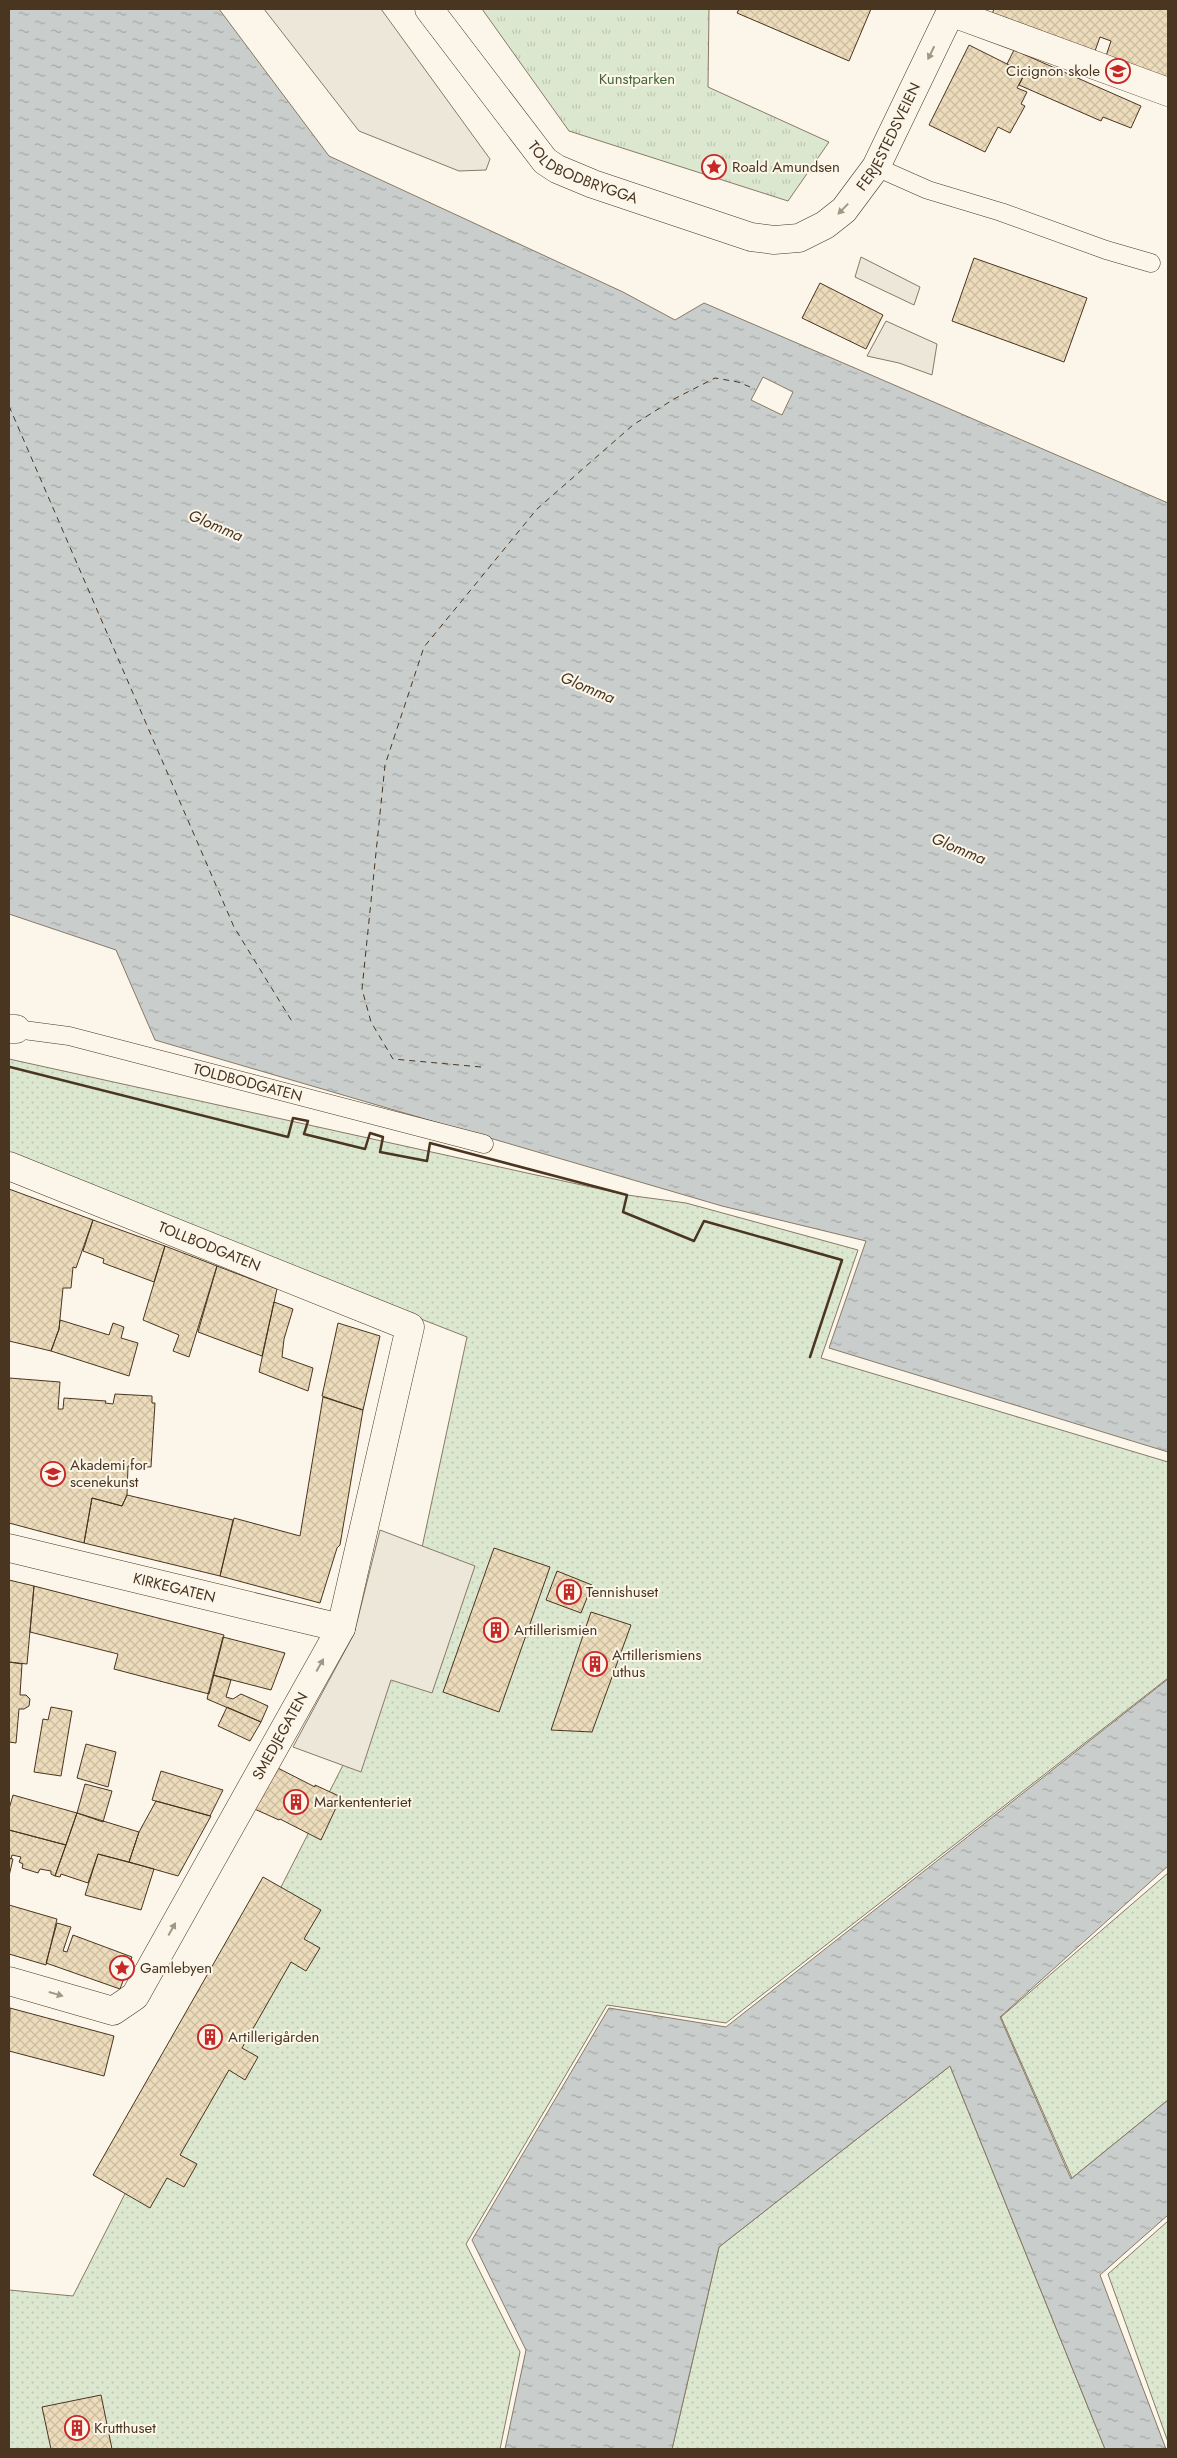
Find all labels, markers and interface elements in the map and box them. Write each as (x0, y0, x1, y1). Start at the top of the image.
one-way arrow (926, 46, 934, 60)
school or university icon: Cicignon skole (1105, 58, 1131, 84)
place label: Cicignon skole (1006, 60, 1100, 82)
park label: Kunstparken (599, 68, 675, 90)
street label: FERJESTEDSVEIEN (851, 79, 926, 195)
street label: TOLDBODBRYGGA (523, 136, 641, 209)
place icon: Roald Amundsen (701, 154, 727, 180)
place label: Roald Amundsen (732, 156, 840, 178)
one-way arrow (837, 203, 849, 215)
water label: Glomma (185, 504, 247, 547)
water label: Glomma (557, 666, 619, 709)
water label: Glomma (928, 827, 990, 870)
street label: TOLDBODGATEN (190, 1058, 305, 1107)
street label: TOLLBODGATEN (155, 1216, 264, 1277)
place label: Akademi for scenekunst (70, 1454, 149, 1493)
school or university icon: Akademi for scenekunst (40, 1461, 66, 1487)
street label: KIRKEGATEN (131, 1567, 218, 1608)
building icon: Tennishuset (556, 1579, 582, 1605)
place label: Tennishuset (586, 1581, 658, 1603)
building icon: Artillerismien (483, 1617, 509, 1643)
place label: Artillerismien (514, 1619, 597, 1641)
place label: Artillerismiens uthus (612, 1644, 702, 1683)
building icon: Artillerismiens uthus (582, 1651, 608, 1677)
one-way arrow (316, 1658, 324, 1673)
street label: SMEDJEGATEN (247, 1688, 313, 1784)
building icon: Markententeriet (283, 1789, 309, 1815)
place label: Markententeriet (314, 1791, 412, 1813)
one-way arrow (168, 1923, 177, 1936)
place icon: Gamlebyen (109, 1955, 135, 1981)
place label: Gamlebyen (140, 1957, 212, 1979)
one-way arrow (48, 1991, 63, 1999)
building icon: Artillerigården (197, 2024, 223, 2050)
place label: Artillerigården (228, 2026, 319, 2048)
building icon: Krutthuset (64, 2415, 90, 2441)
place label: Krutthuset (94, 2417, 156, 2439)

